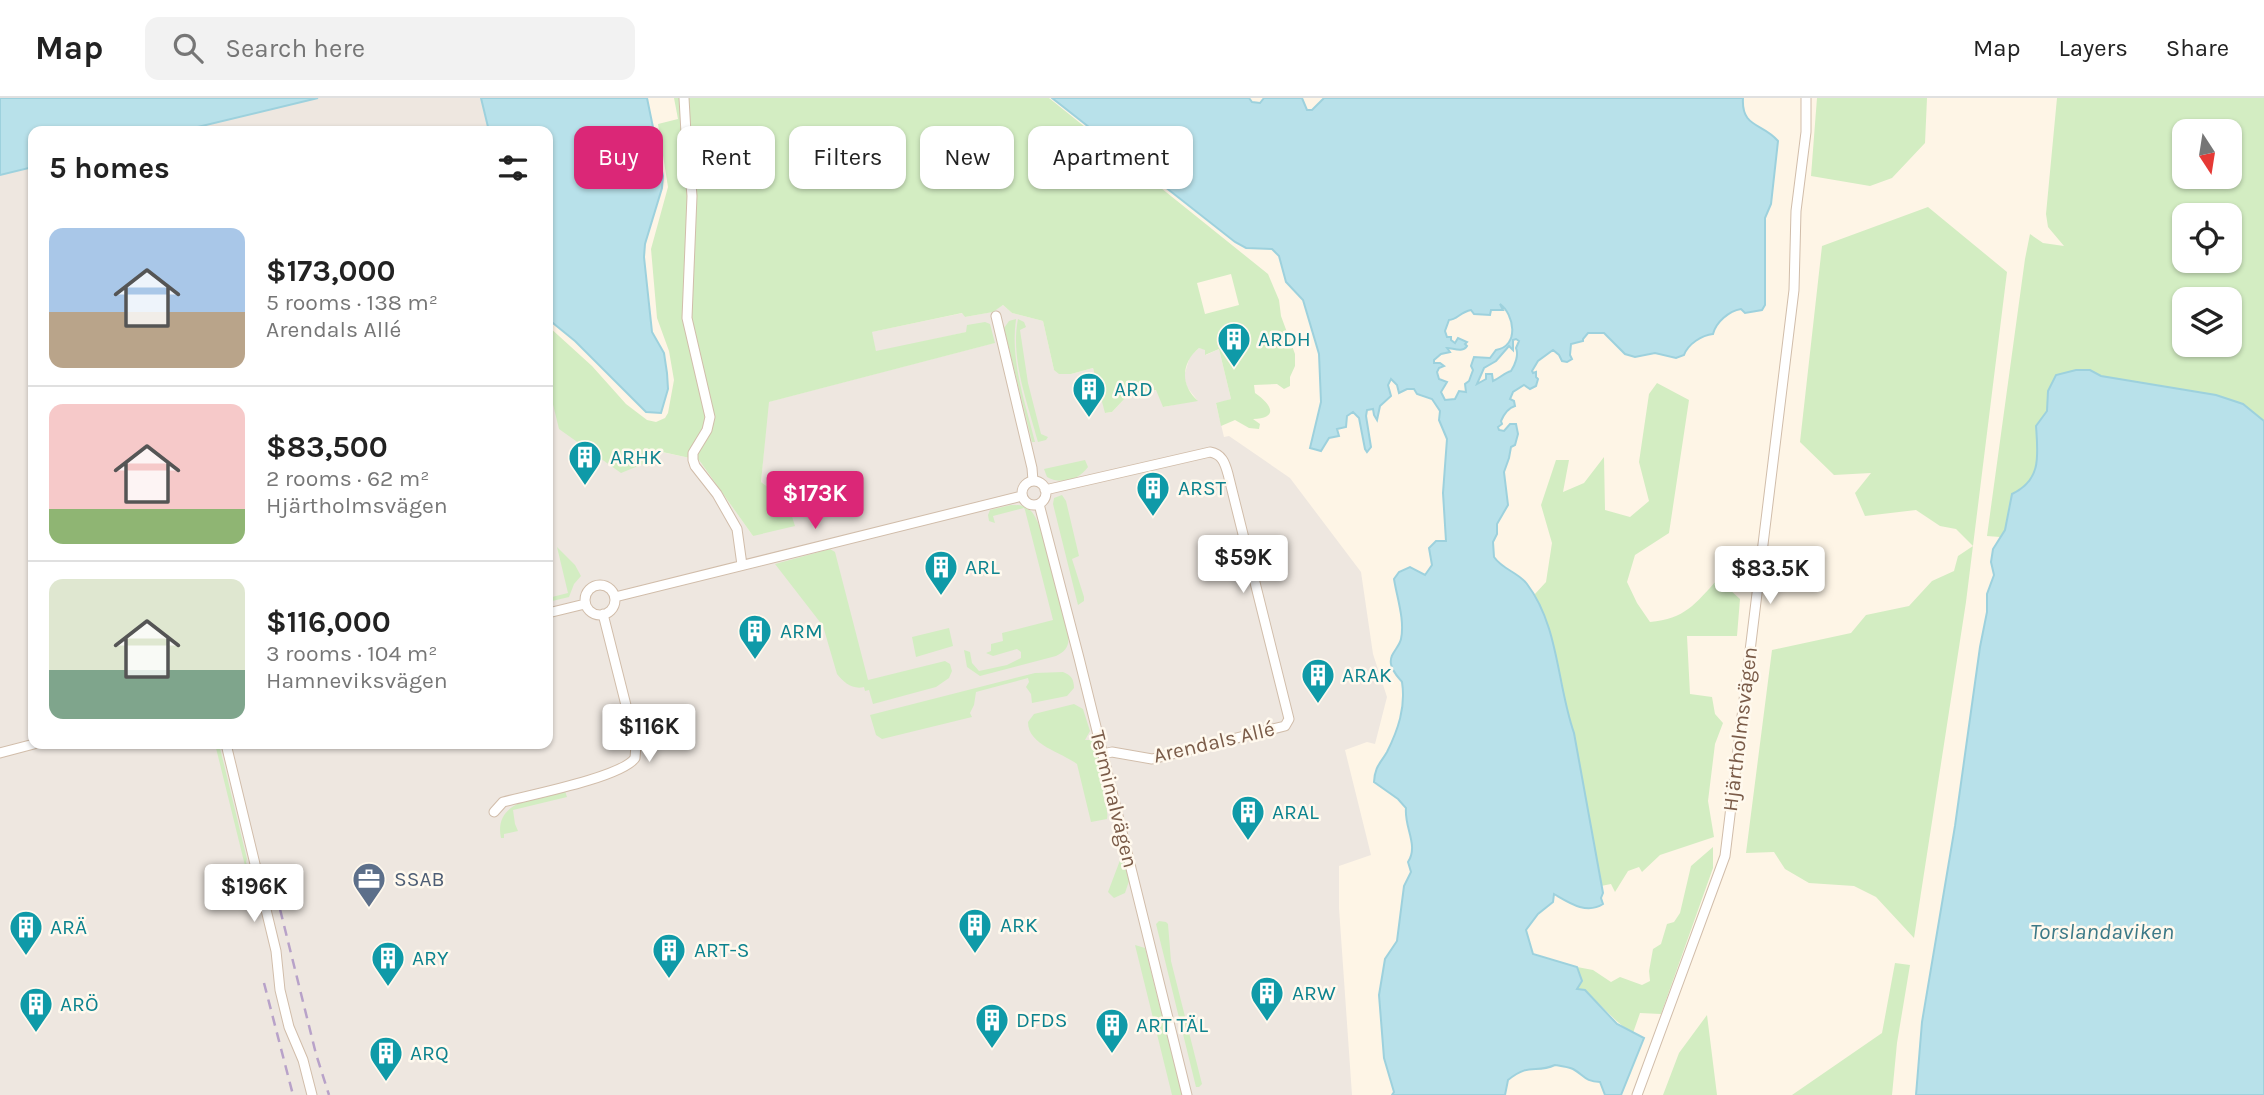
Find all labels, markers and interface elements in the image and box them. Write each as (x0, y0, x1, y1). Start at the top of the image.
search box (145, 17, 635, 80)
text: Map (35, 29, 103, 67)
icon: search (169, 29, 207, 67)
text: Search here (225, 33, 365, 64)
text: Map (1973, 34, 2021, 62)
text: Layers (2059, 34, 2128, 62)
text: Share (2166, 34, 2229, 62)
north arrow (2172, 119, 2242, 189)
map controls (2172, 119, 2242, 357)
chip: Buy (574, 126, 663, 189)
chip: Rent (677, 126, 775, 189)
chip: Filters (789, 126, 906, 189)
chip: New (920, 126, 1014, 189)
chip: Apartment (1028, 126, 1193, 189)
icon: filters (494, 149, 532, 187)
text: 5 homes (49, 150, 170, 186)
button: locate (2172, 203, 2242, 273)
text: $173,000 (266, 253, 395, 289)
icon: home (105, 256, 189, 340)
button: layers (2172, 287, 2242, 357)
text: 5 rooms · 138 m² (266, 289, 438, 316)
text: Arendals Allé (266, 316, 401, 343)
building icon: ARDH (1215, 320, 1253, 369)
place label: ARDH (1258, 327, 1311, 351)
building icon: ARD (1070, 370, 1108, 419)
place label: ARD (1114, 377, 1153, 401)
text: $83,500 (266, 429, 388, 465)
icon: home (105, 432, 189, 516)
building icon: ARHK (566, 438, 604, 487)
place label: ARHK (610, 445, 662, 469)
text: 2 rooms · 62 m² (266, 465, 430, 492)
building icon: ARST (1134, 469, 1172, 518)
pin: $173K (766, 472, 864, 531)
place label: ARST (1178, 476, 1227, 500)
text: $173K (783, 480, 847, 507)
text: Hjärtholmsvägen (266, 492, 448, 519)
pin: $59K (1202, 536, 1284, 595)
text: $59K (1214, 544, 1272, 571)
pin: $83.5K (1713, 546, 1827, 606)
building icon: ARL (922, 548, 960, 597)
place label: ARL (965, 555, 1000, 579)
text: $83.5K (1731, 555, 1809, 582)
text: $116,000 (266, 604, 391, 640)
icon: home (105, 607, 189, 691)
building icon: ARM (736, 612, 774, 661)
place label: ARM (780, 619, 823, 643)
text: 3 rooms · 104 m² (266, 640, 437, 667)
street label: Hjärtholmsvägen (1718, 645, 1762, 813)
building icon: ARAK (1299, 656, 1337, 705)
place label: ARAK (1342, 663, 1392, 687)
text: Hamneviksvägen (266, 667, 448, 694)
pin: $116K (600, 704, 698, 764)
text: $116K (618, 713, 680, 740)
street label: Arendals Allé (1151, 716, 1277, 768)
street label: Terminalvägen (1085, 728, 1143, 870)
building icon: ARAL (1229, 793, 1267, 842)
place label: ARAL (1272, 800, 1319, 824)
office icon: SSAB (350, 860, 388, 909)
pin: $196K (205, 864, 303, 924)
place label: SSAB (394, 867, 445, 891)
text: $196K (220, 873, 288, 900)
building icon: ARK (956, 906, 994, 955)
building icon: ARÄ (7, 908, 45, 957)
place label: ARK (1000, 913, 1038, 937)
place label: ARÄ (50, 915, 87, 939)
water label: Torslandaviken (2030, 918, 2174, 945)
building icon: ART-S (650, 931, 688, 980)
place label: ART-S (694, 938, 749, 962)
building icon: ARY (369, 939, 407, 988)
place label: ARY (412, 946, 449, 970)
building icon: ARW (1248, 974, 1286, 1023)
place label: ARW (1292, 981, 1336, 1005)
building icon: ARÖ (17, 985, 55, 1034)
place label: ARÖ (60, 992, 98, 1016)
building icon: DFDS (973, 1001, 1011, 1050)
building icon: ART TÄL (1093, 1006, 1131, 1055)
place label: DFDS (1016, 1008, 1067, 1032)
place label: ART TÄL (1136, 1013, 1208, 1037)
building icon: ARQ (367, 1034, 405, 1083)
place label: ARQ (410, 1041, 449, 1065)

